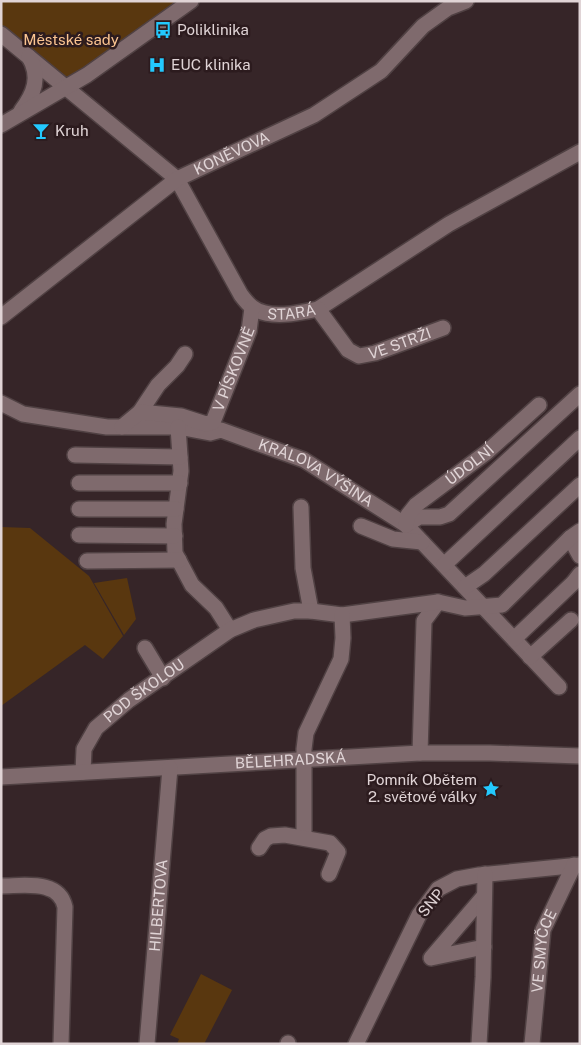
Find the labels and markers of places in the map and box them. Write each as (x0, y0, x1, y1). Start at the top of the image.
bus stop icon: Poliklinika (153, 20, 173, 40)
place label: Poliklinika (177, 21, 249, 38)
hospital icon: EUC klinika (147, 55, 167, 75)
place label: EUC klinika (171, 56, 250, 73)
bar icon: Kruh (31, 121, 51, 141)
place label: Kruh (55, 122, 89, 139)
place label: Pomník Obětem 2. světové války (367, 771, 477, 805)
place icon: Pomník Obětem 2. světové války (481, 779, 501, 799)

